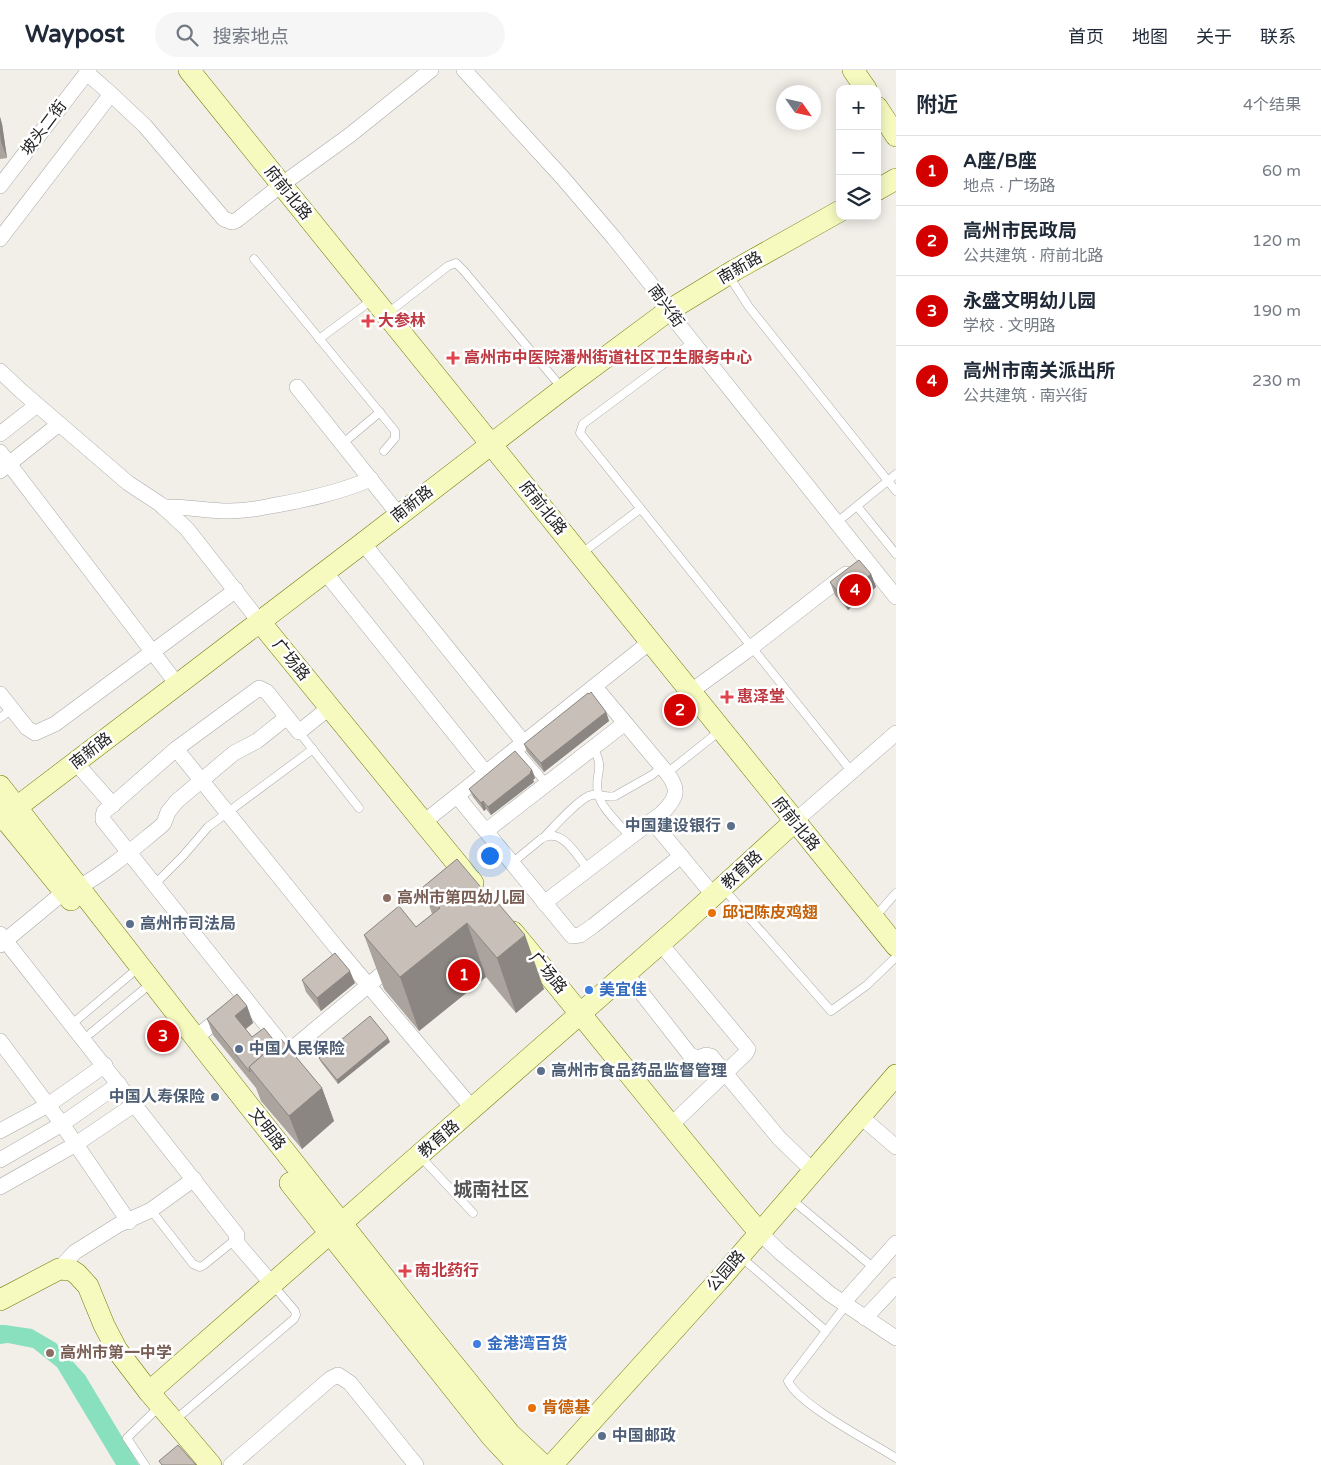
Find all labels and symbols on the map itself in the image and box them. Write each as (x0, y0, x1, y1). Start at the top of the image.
north arrow (776, 85, 821, 130)
street label: 坡头二街 (17, 96, 71, 160)
street label: 府前北路 (260, 162, 316, 224)
street label: 南新路 (714, 247, 766, 289)
street label: 南兴街 (644, 281, 688, 331)
place label: 大参林 (378, 311, 426, 331)
marker: 大参林 (362, 315, 374, 327)
place label: 高州市中医院潘州街道社区卫生服务中心 (464, 348, 752, 368)
marker: 高州市中医院潘州街道社区卫生服务中心 (446, 351, 460, 365)
street label: 府前北路 (515, 477, 571, 539)
street label: 南新路 (387, 481, 437, 527)
pin: 4 (839, 571, 871, 609)
street label: 广场路 (268, 635, 314, 685)
place label: 惠泽堂 (737, 687, 785, 707)
pin: 2 (664, 691, 696, 729)
marker: 惠泽堂 (721, 691, 733, 703)
street label: 南新路 (66, 728, 116, 774)
street label: 府前北路 (768, 793, 824, 855)
place label: 中国建设银行 (625, 816, 721, 836)
marker: 中国建设银行 (725, 820, 737, 832)
your location (477, 843, 503, 869)
street label: 教育路 (718, 846, 766, 894)
place label: 高州市第四幼儿园 (397, 888, 525, 908)
marker: 高州市第四幼儿园 (381, 892, 393, 904)
place label: 邱记陈皮鸡翅 (722, 903, 818, 923)
marker: 邱记陈皮鸡翅 (706, 907, 718, 919)
place label: 高州市司法局 (140, 914, 236, 934)
marker: 高州市司法局 (124, 918, 136, 930)
street label: 广场路 (525, 948, 571, 998)
pin: 1 (448, 956, 480, 994)
place label: 美宜佳 (599, 980, 647, 1000)
marker: 美宜佳 (583, 984, 595, 996)
pin: 3 (147, 1017, 179, 1055)
place label: 中国人民保险 (249, 1039, 345, 1059)
marker: 中国人民保险 (233, 1043, 245, 1055)
place label: 高州市食品药品监督管理 (551, 1061, 727, 1081)
marker: 高州市食品药品监督管理 (535, 1065, 547, 1077)
place label: 中国人寿保险 (109, 1087, 205, 1107)
marker: 中国人寿保险 (209, 1091, 221, 1103)
street label: 文明路 (244, 1104, 290, 1154)
street label: 教育路 (414, 1116, 464, 1162)
district label: 城南社区 (453, 1179, 529, 1201)
street label: 公园路 (703, 1246, 749, 1296)
place label: 南北药行 (415, 1261, 479, 1281)
marker: 南北药行 (399, 1265, 411, 1277)
place label: 金港湾百货 (487, 1334, 567, 1354)
marker: 金港湾百货 (471, 1338, 483, 1350)
place label: 高州市第一中学 (60, 1343, 172, 1363)
marker: 高州市第一中学 (44, 1347, 56, 1359)
place label: 肯德基 (542, 1398, 591, 1418)
marker: 肯德基 (526, 1402, 538, 1414)
place label: 中国邮政 (612, 1426, 676, 1446)
marker: 中国邮政 (596, 1430, 608, 1442)

